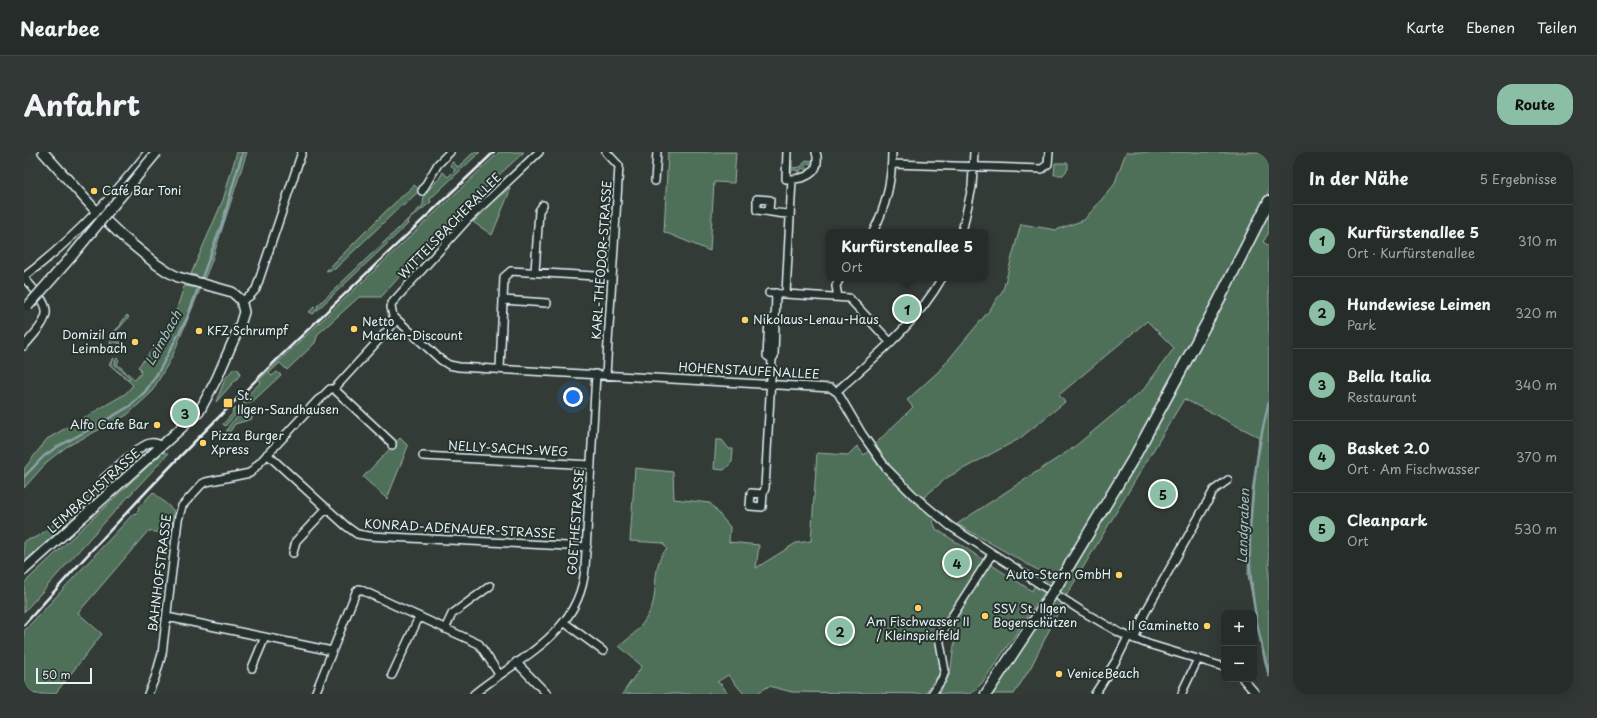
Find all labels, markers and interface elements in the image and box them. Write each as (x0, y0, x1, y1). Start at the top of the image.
text: Nearbee (20, 14, 100, 42)
text: Karte (1406, 17, 1444, 38)
text: Ebenen (1466, 17, 1515, 38)
text: Teilen (1537, 17, 1577, 38)
text: Anfahrt (24, 83, 140, 126)
button: Route (1497, 84, 1573, 125)
text: In der Nähe (1309, 165, 1408, 191)
street label: WITTELSBACHERALLEE (394, 168, 505, 282)
text: 5 Ergebnisse (1480, 169, 1557, 188)
street label: KARL-THEODOR-STRASSE (586, 180, 616, 340)
place label: Café Bar Toni (102, 181, 181, 199)
marker: Café Bar Toni (89, 186, 99, 196)
text: Kurfürstenallee 5 (1347, 220, 1479, 243)
popup (826, 229, 988, 281)
text: 1 (1319, 231, 1325, 250)
text: 310 m (1518, 231, 1557, 250)
text: Kurfürstenallee 5 (841, 234, 973, 257)
text: Ort · Kurfürstenallee (1347, 243, 1475, 262)
text: Ort (841, 257, 863, 276)
text: Hundewiese Leimen (1347, 292, 1491, 315)
pin: 1 (894, 294, 920, 324)
text: 2 (1317, 303, 1327, 322)
text: 320 m (1515, 303, 1557, 322)
water label: Leimbach (140, 307, 186, 369)
place label: Nikolaus-Lenau-Haus (753, 310, 879, 328)
place label: Netto Marken-Discount (362, 312, 463, 344)
marker: Nikolaus-Lenau-Haus (740, 315, 750, 325)
text: Park (1347, 315, 1376, 334)
place label: KFZ Schrumpf (207, 321, 289, 339)
marker: Netto Marken-Discount (349, 324, 359, 334)
place label: Domizil am Leimbach (62, 325, 127, 357)
marker: KFZ Schrumpf (194, 326, 204, 336)
marker: Domizil am Leimbach (130, 337, 140, 347)
street label: HOHENSTAUFENALLEE (678, 357, 820, 383)
text: Bella Italia (1347, 364, 1431, 387)
text: 3 (1318, 375, 1326, 394)
text: 340 m (1514, 375, 1557, 394)
place label: St. Ilgen-Sandhausen (237, 386, 339, 418)
your location (563, 387, 583, 407)
text: Restaurant (1347, 387, 1417, 406)
marker: St. Ilgen-Sandhausen (222, 397, 234, 409)
pin: 3 (172, 398, 198, 428)
place label: Alfo Cafe Bar (70, 415, 150, 433)
marker: Alfo Cafe Bar (152, 420, 162, 430)
place label: Pizza Burger Xpress (211, 426, 284, 458)
street label: NELLY-SACHS-WEG (447, 436, 569, 460)
text: Basket 2.0 (1347, 436, 1429, 459)
marker: Pizza Burger Xpress (198, 438, 208, 448)
street label: LEIMBACHSTRASSE (43, 443, 144, 537)
text: 4 (1318, 447, 1326, 466)
text: 370 m (1516, 447, 1557, 466)
text: Ort · Am Fischwasser (1347, 459, 1480, 478)
street label: GOETHESTRASSE (562, 468, 588, 576)
pin: 5 (1150, 479, 1176, 509)
water label: Landgraben (1232, 487, 1253, 564)
text: Cleanpark (1347, 508, 1428, 531)
street label: BAHNHOFSTRASSE (143, 513, 175, 633)
street label: KONRAD-ADENAUER-STRASSE (364, 514, 557, 542)
text: 5 (1318, 519, 1326, 538)
text: 530 m (1514, 519, 1557, 538)
text: Ort (1347, 531, 1369, 550)
pin: 4 (944, 548, 970, 578)
place label: Auto-Stern GmbH (1006, 565, 1111, 583)
marker: Auto-Stern GmbH (1114, 570, 1124, 580)
place label: SSV St. Ilgen Bogenschützen (993, 599, 1077, 631)
marker: Am Fischwasser II / Kleinspielfeld (913, 603, 923, 613)
map controls (1221, 610, 1257, 682)
button: + (1221, 610, 1257, 646)
marker: SSV St. Ilgen Bogenschützen (980, 611, 990, 621)
place label: Am Fischwasser II / Kleinspielfeld (866, 612, 970, 644)
pin: 2 (827, 616, 853, 646)
place label: Il Caminetto (1128, 616, 1199, 634)
marker: Il Caminetto (1202, 621, 1212, 631)
button: − (1221, 646, 1257, 682)
place label: VeniceBeach (1067, 664, 1139, 682)
scale bar (36, 666, 92, 685)
text: 50 m (42, 666, 71, 683)
marker: VeniceBeach (1054, 669, 1064, 679)

